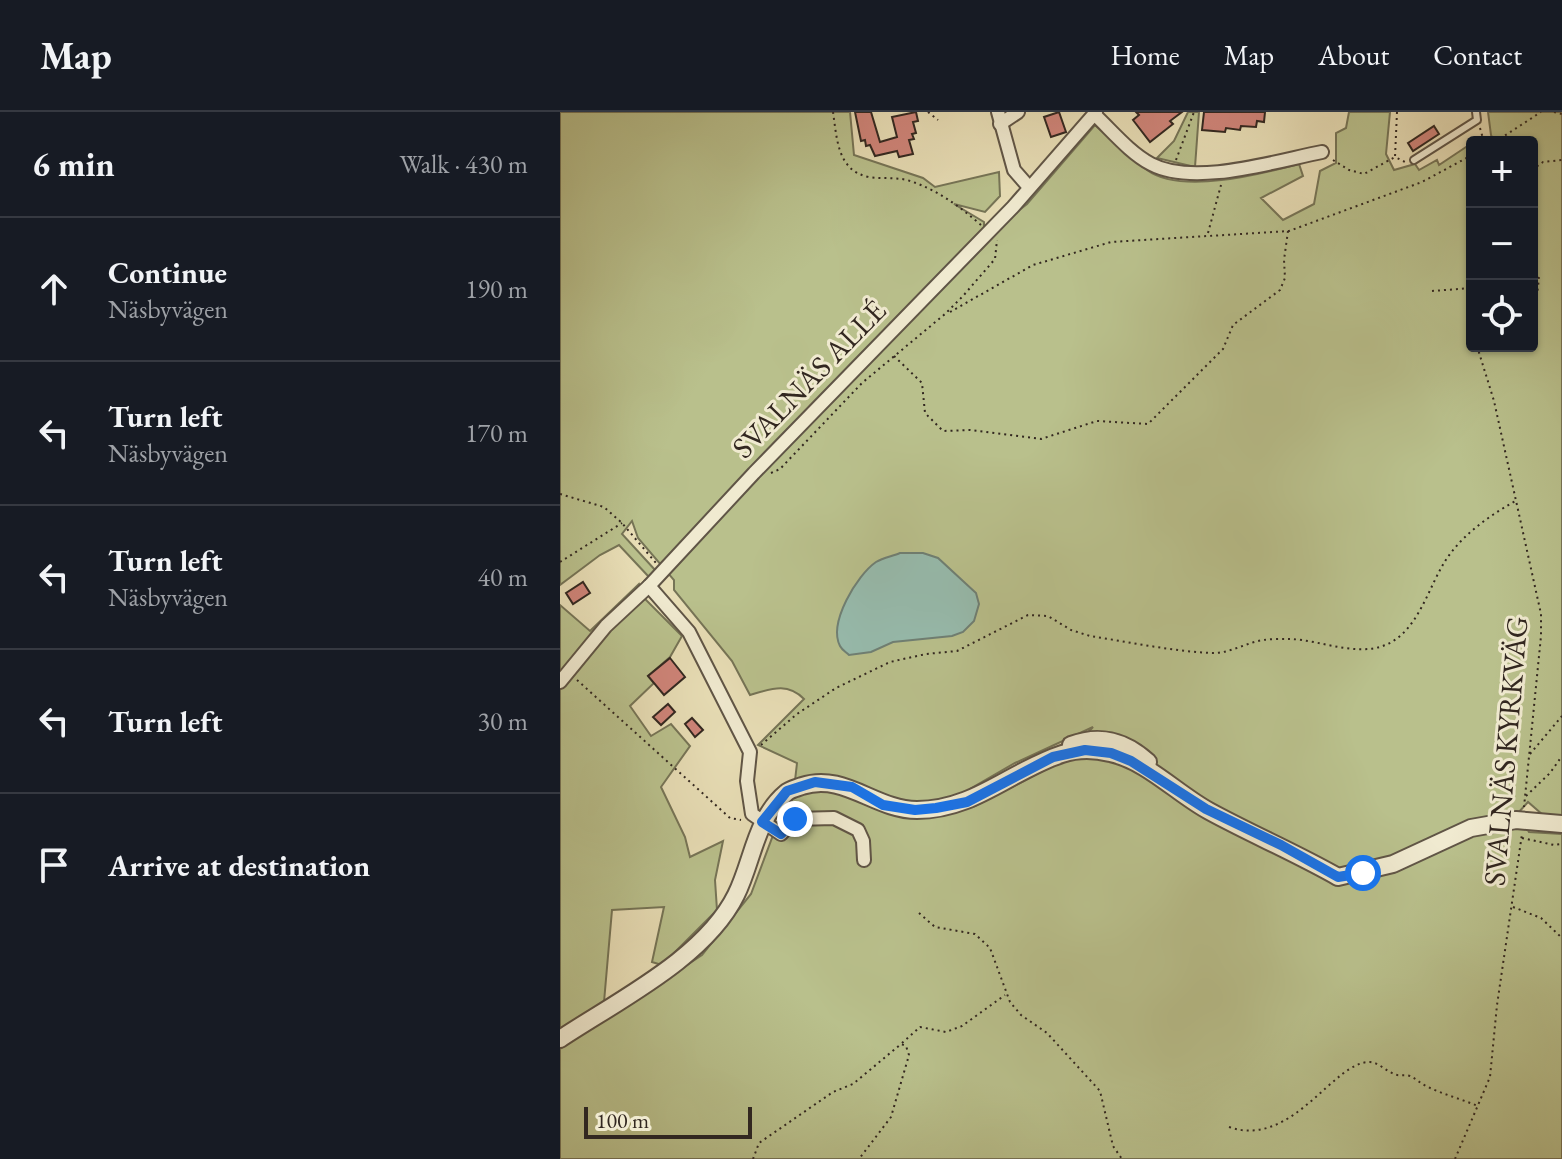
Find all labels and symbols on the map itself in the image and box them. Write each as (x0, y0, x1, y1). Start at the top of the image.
street label: SVALNÄS ALLÉ (723, 291, 894, 466)
street label: SVALNÄS KYRKVÄG (1474, 614, 1537, 887)
route end (777, 801, 813, 837)
route start (1345, 855, 1381, 891)
scale bar (584, 1103, 752, 1139)

